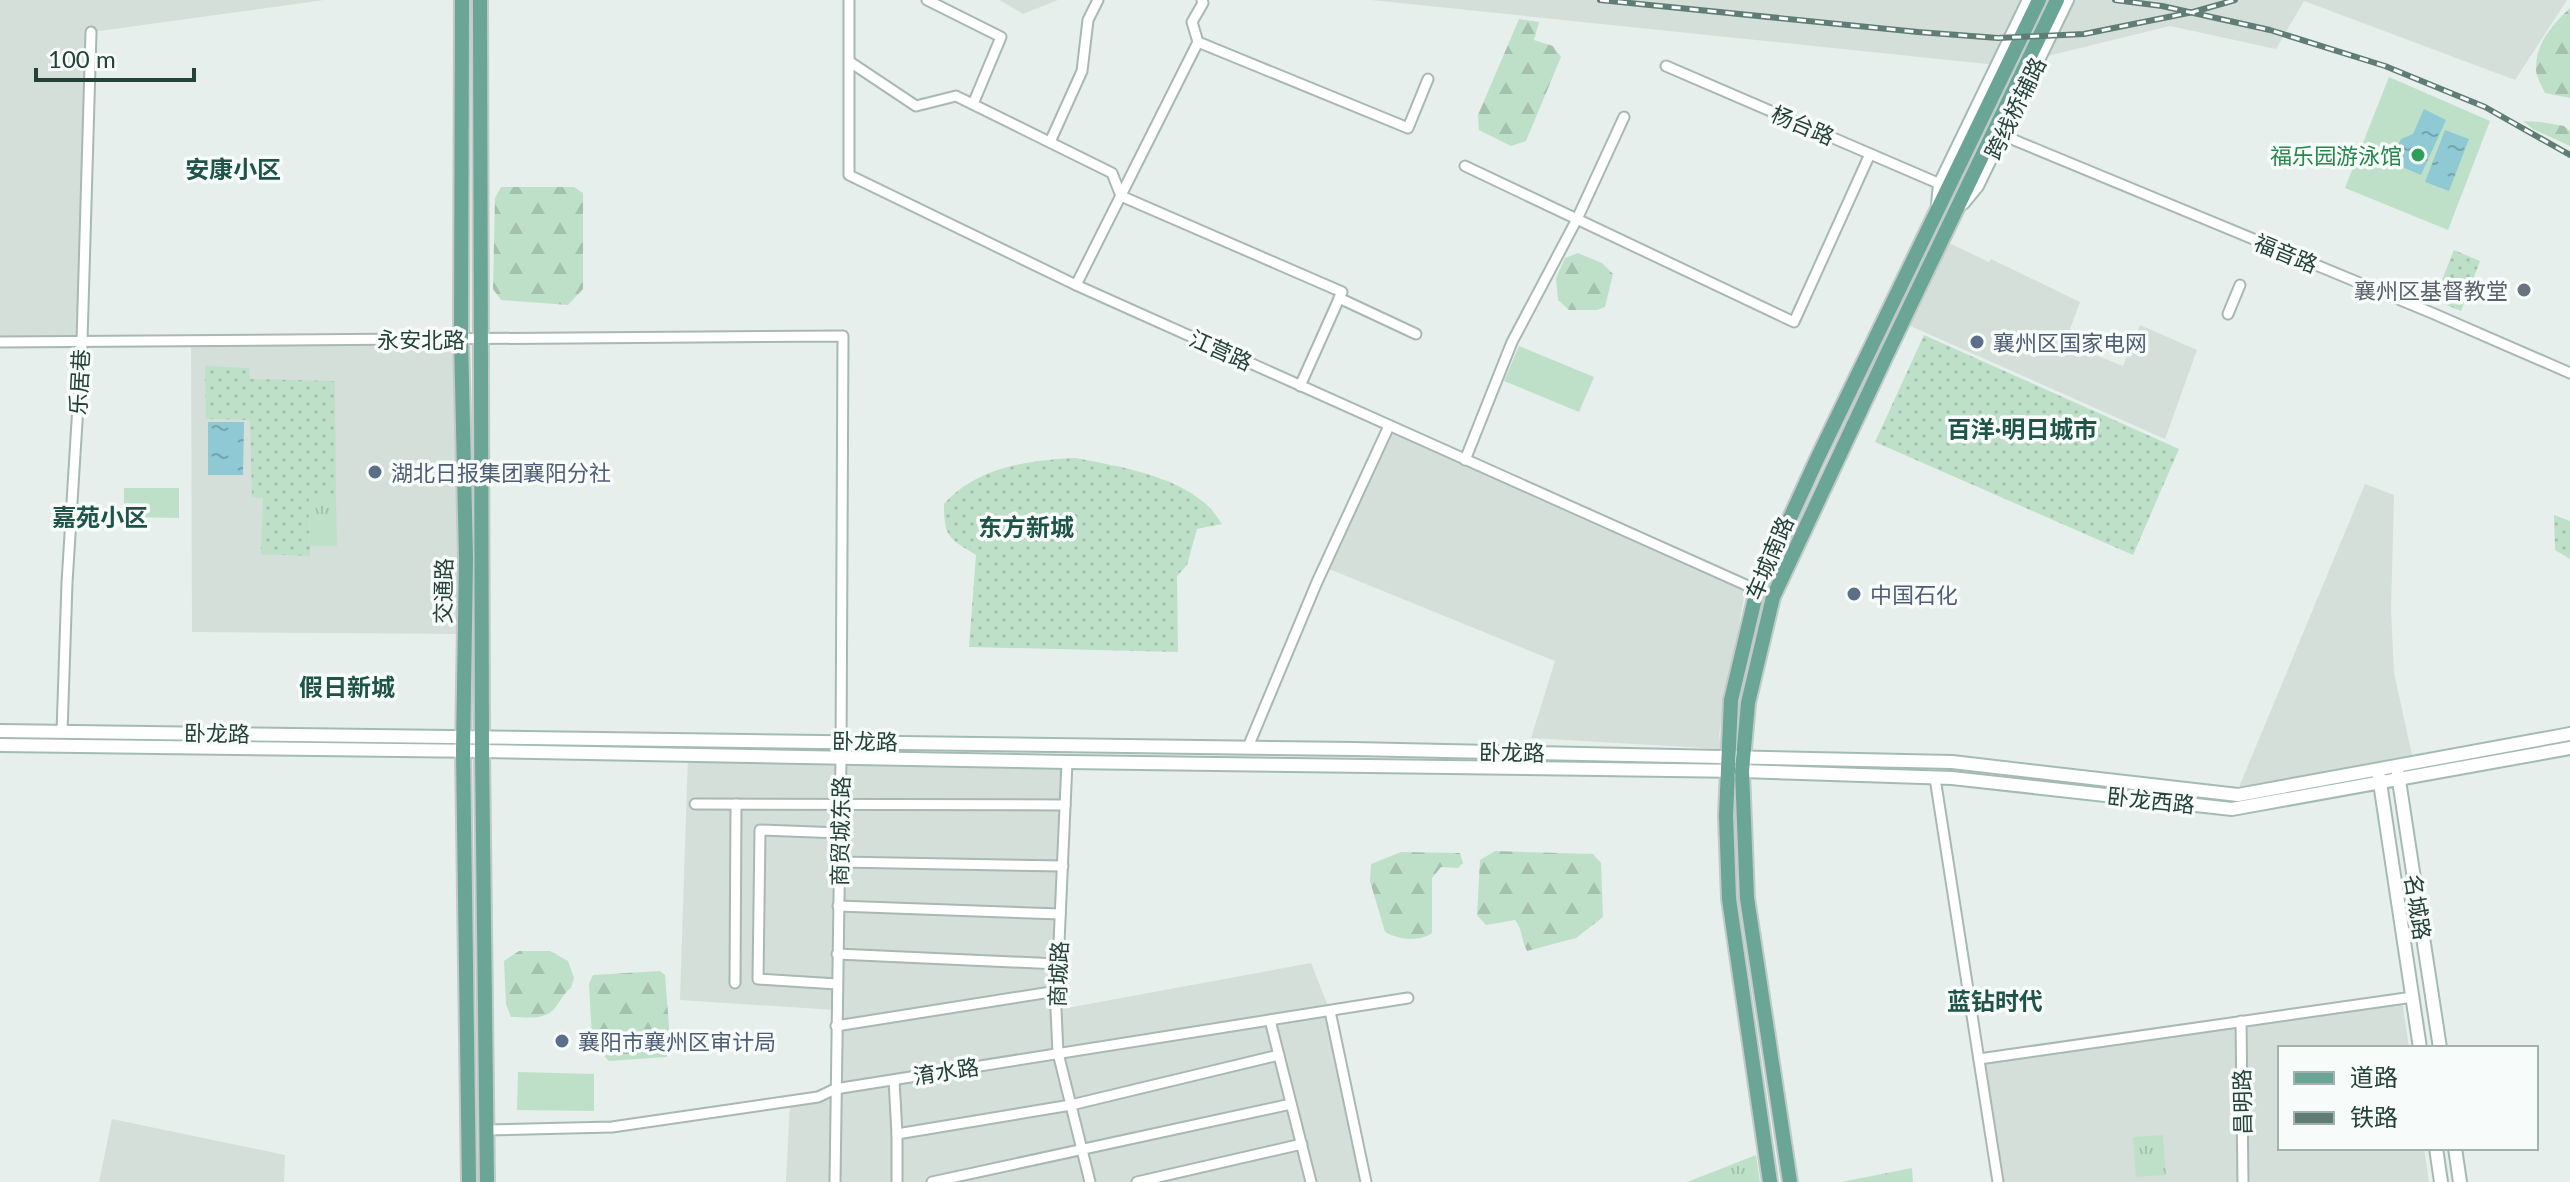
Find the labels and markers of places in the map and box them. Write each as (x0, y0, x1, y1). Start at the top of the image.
place label: 福乐园游泳馆 (2270, 142, 2402, 169)
marker: 福乐园游泳馆 (2409, 146, 2427, 164)
place label: 襄州区基督教堂 (2354, 277, 2508, 304)
marker: 襄州区基督教堂 (2515, 281, 2533, 299)
place label: 襄州区国家电网 (1993, 329, 2147, 356)
marker: 襄州区国家电网 (1968, 333, 1986, 351)
place label: 湖北日报集团襄阳分社 (391, 459, 611, 486)
marker: 湖北日报集团襄阳分社 (366, 463, 384, 481)
place label: 中国石化 (1870, 581, 1958, 608)
marker: 中国石化 (1845, 585, 1863, 603)
place label: 襄阳市襄州区审计局 (578, 1028, 776, 1055)
marker: 襄阳市襄州区审计局 (553, 1032, 571, 1050)

